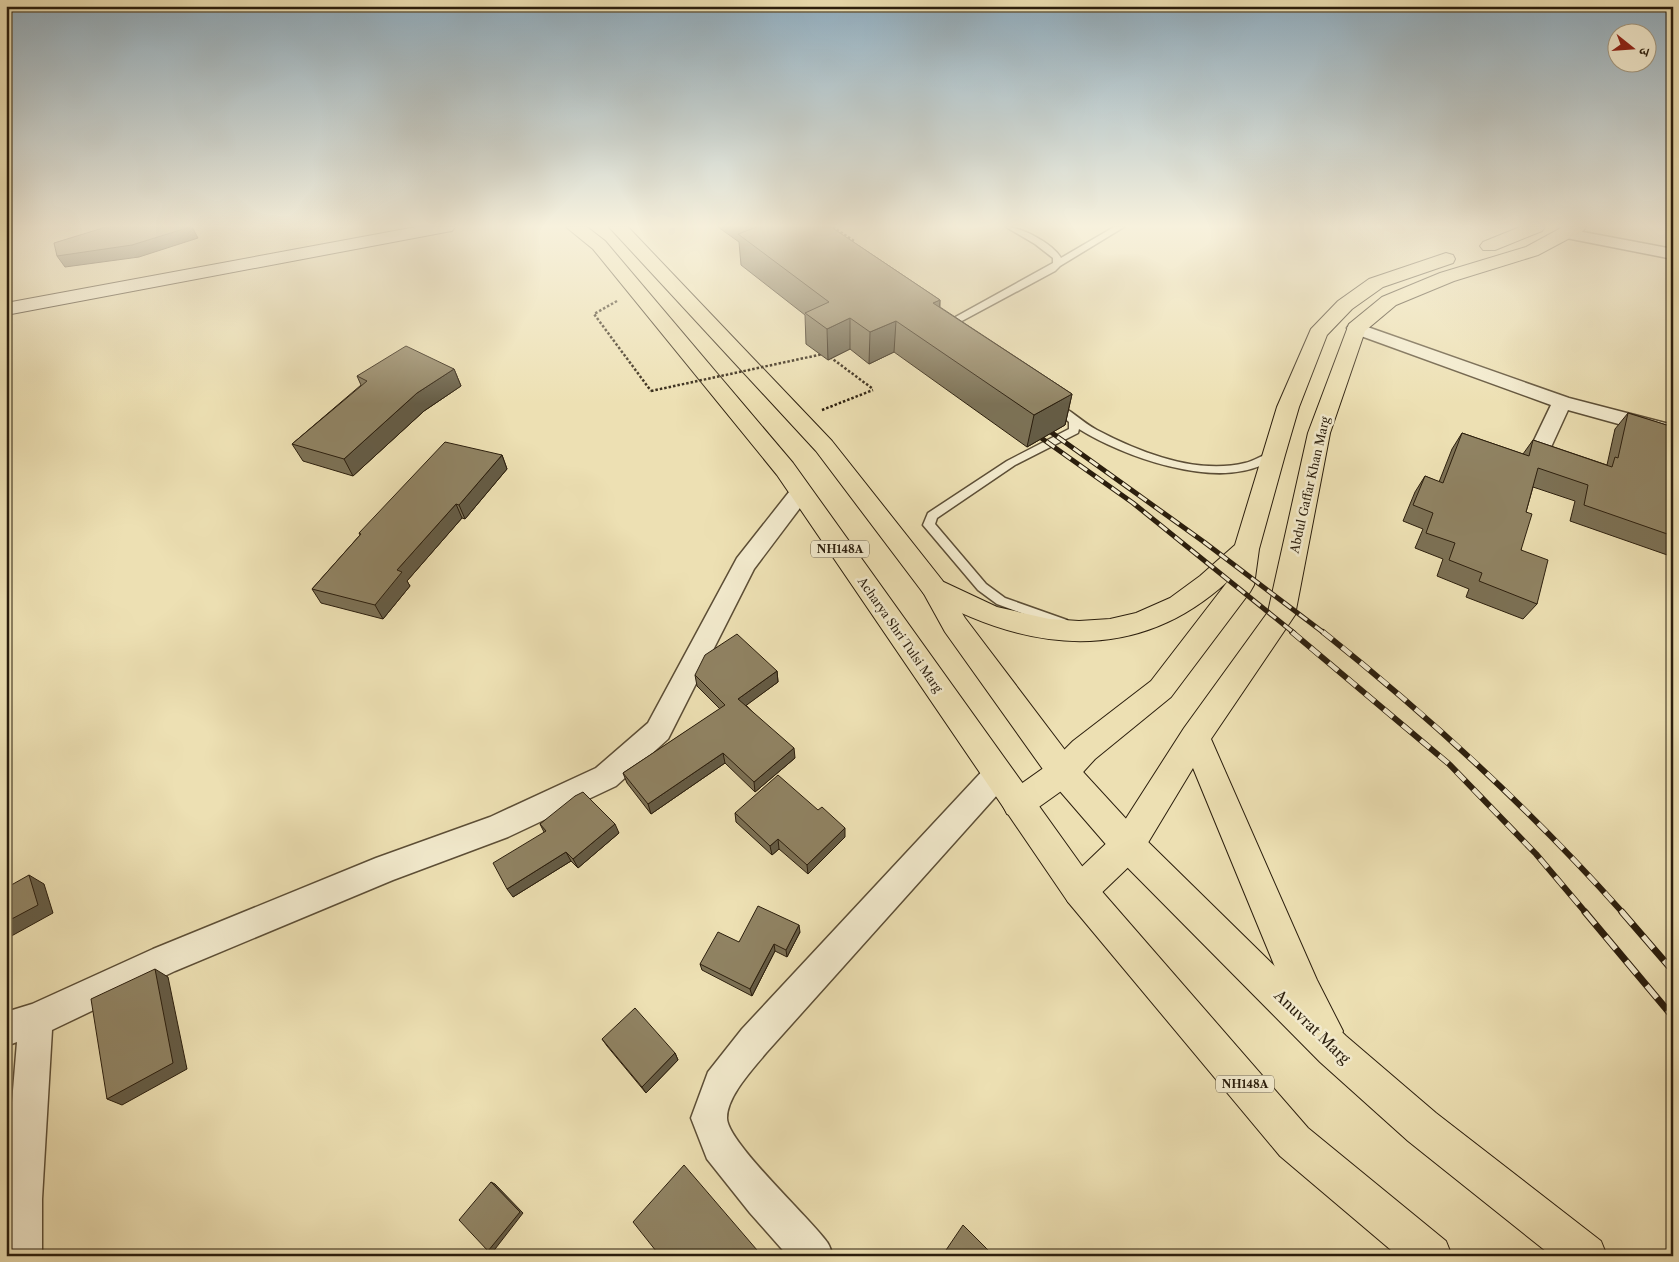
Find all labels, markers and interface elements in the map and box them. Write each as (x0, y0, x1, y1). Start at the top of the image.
north arrow (1606, 22, 1656, 72)
text: उ (1635, 45, 1654, 59)
street label: Abdul Gaffar Khan Marg (1286, 414, 1333, 556)
road number: NH148A (811, 540, 869, 558)
street label: Acharya Shri Tulsi Marg (854, 573, 946, 696)
street label: Anuvrat Marg (1270, 985, 1354, 1068)
road number: NH148A (1216, 1076, 1274, 1092)

